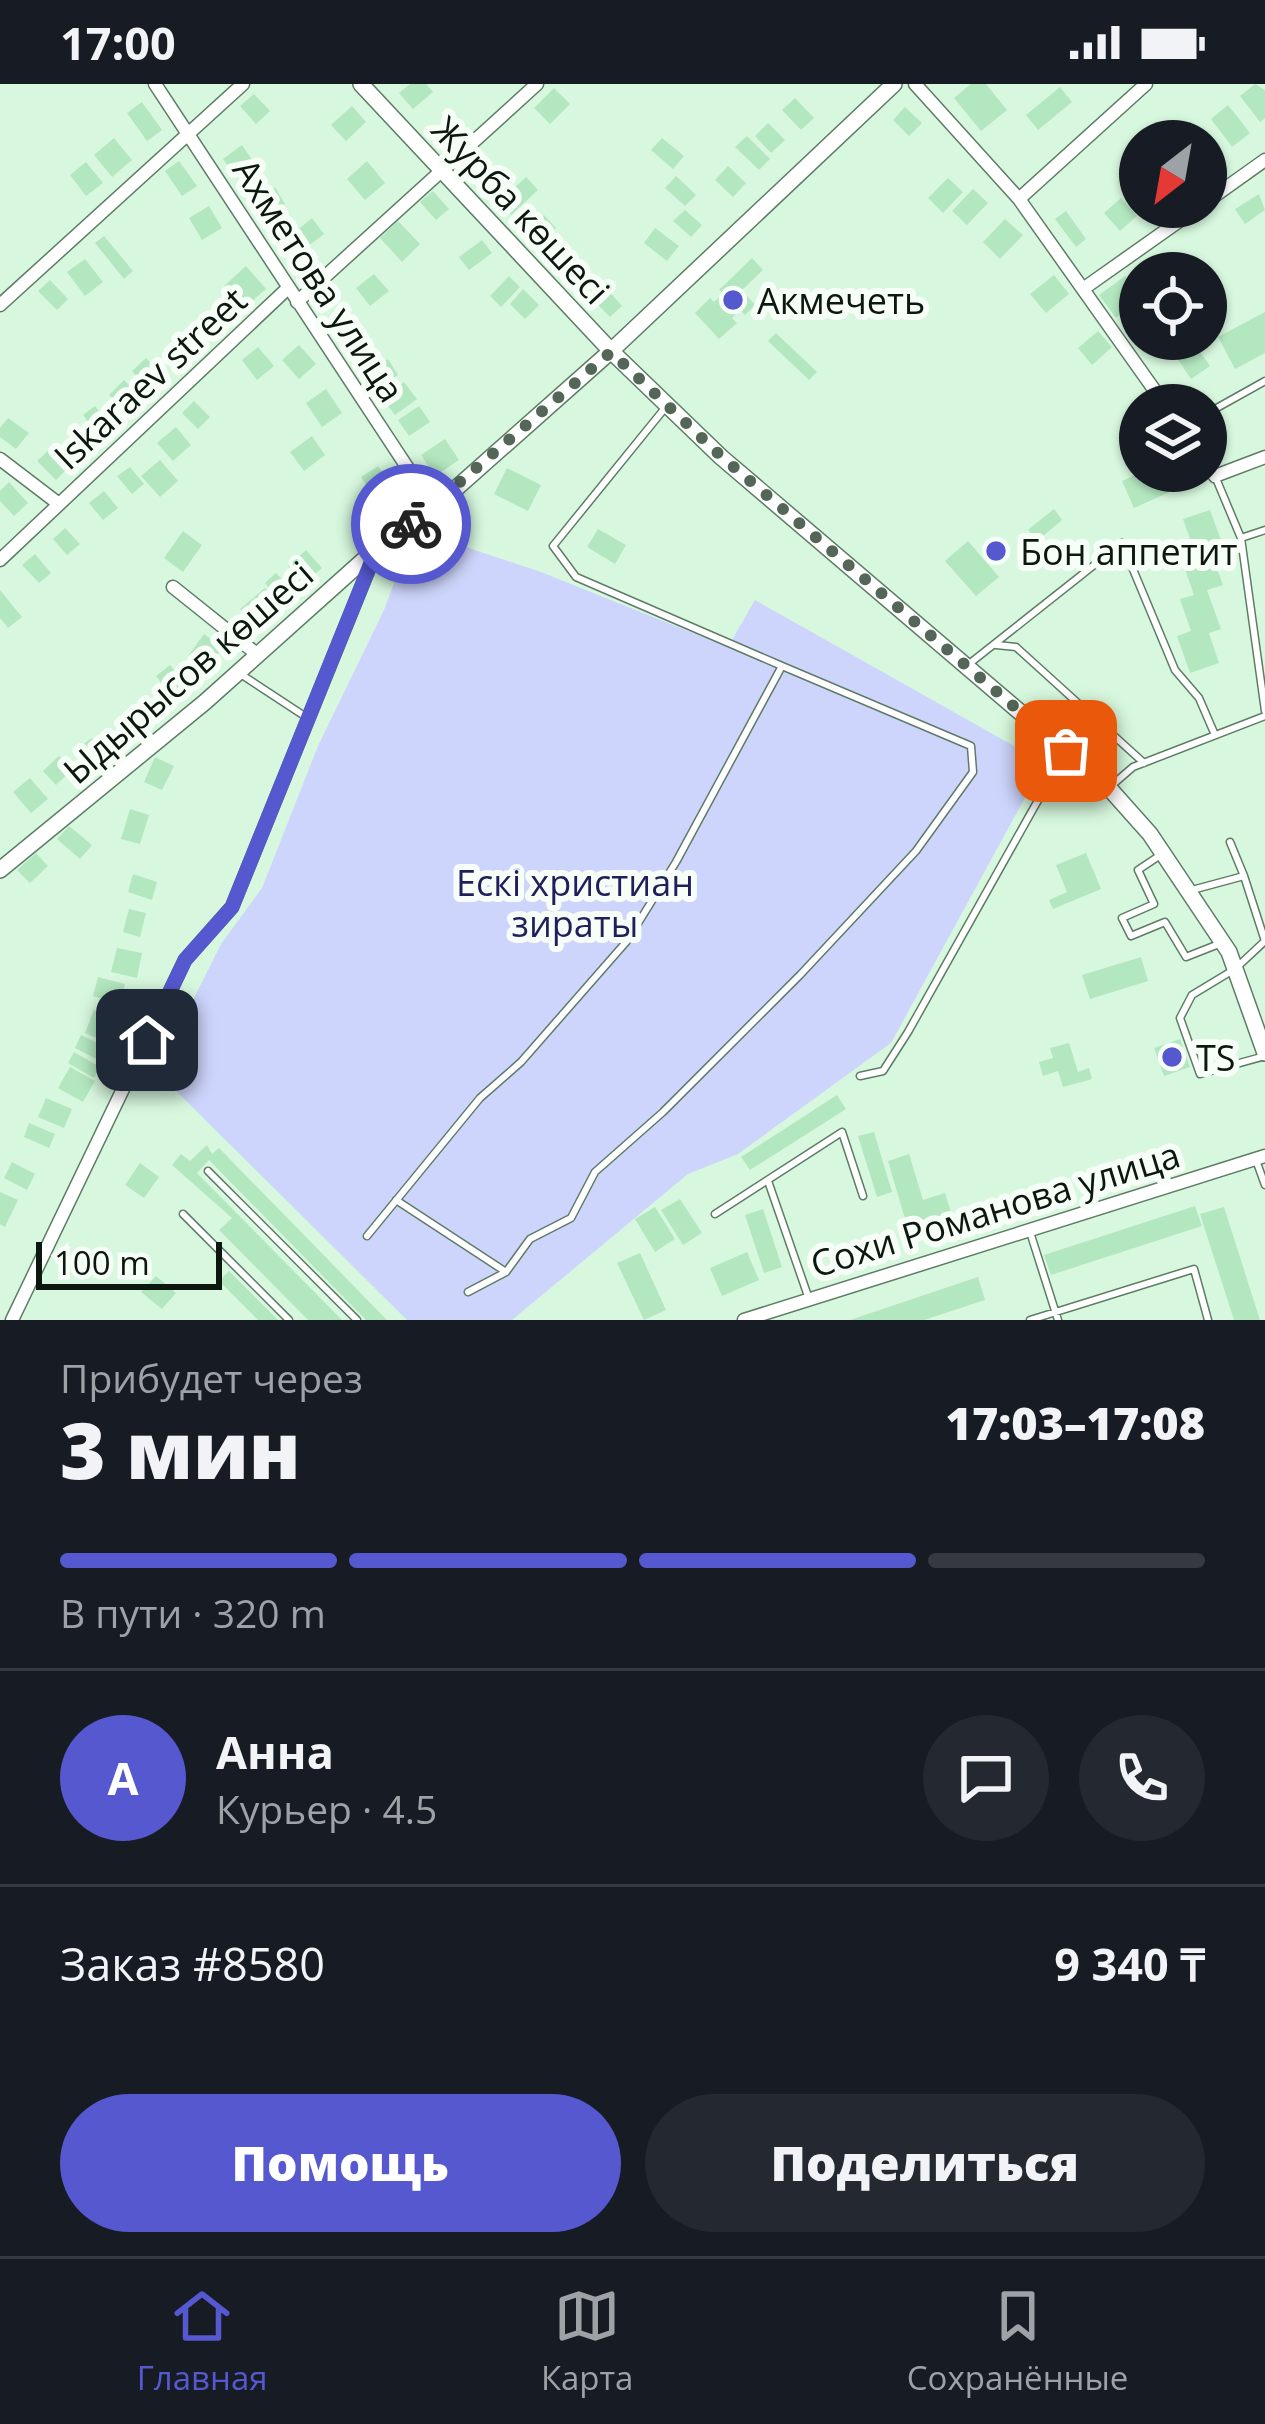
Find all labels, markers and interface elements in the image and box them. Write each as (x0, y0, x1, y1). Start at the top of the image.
text: 17:00 (60, 12, 176, 73)
street label: Журба көшесі (421, 106, 621, 314)
north arrow (1119, 120, 1227, 228)
map controls (1119, 120, 1227, 492)
street label: Ахметова улица (222, 149, 416, 411)
button: locate (1119, 252, 1227, 360)
street label: Iskaraev street (43, 276, 257, 480)
place label: Акмечеть (757, 276, 925, 325)
marker: Акмечеть (720, 287, 746, 313)
button: layers (1119, 384, 1227, 492)
courier (351, 464, 471, 584)
icon: bike (378, 491, 444, 557)
place label: Бон аппетит (1020, 527, 1238, 576)
marker: Бон аппетит (983, 538, 1009, 564)
street label: Ыдырысов көшесі (53, 550, 323, 794)
pin (1015, 700, 1117, 802)
icon: bag (1033, 718, 1099, 784)
park label: Ескі христиан зираты (456, 858, 694, 948)
pin (96, 989, 198, 1091)
icon: home (114, 1007, 180, 1073)
place label: TS (1196, 1033, 1236, 1082)
marker: TS (1159, 1044, 1185, 1070)
street label: Сохи Романова улица (804, 1129, 1186, 1289)
scale bar (36, 1236, 222, 1289)
text: 100 m (54, 1240, 150, 1285)
text: Прибудет через (60, 1351, 363, 1404)
text: 17:03–17:08 (946, 1392, 1205, 1453)
text: 3 мин (60, 1396, 301, 1502)
text: В пути · 320 m (60, 1586, 326, 1639)
button: chat (923, 1715, 1049, 1841)
button: phone (1079, 1715, 1205, 1841)
text: Анна (216, 1721, 334, 1782)
text: А (107, 1747, 139, 1808)
text: Курьер · 4.5 (216, 1782, 437, 1835)
text: Заказ #8580 (60, 1933, 325, 1994)
text: 9 340 ₸ (1054, 1933, 1205, 1994)
button: Помощь (60, 2094, 621, 2232)
button: Поделиться (645, 2094, 1205, 2232)
tab: Главная (137, 2283, 268, 2400)
tab: Карта (541, 2283, 633, 2400)
tab: Сохранённые (907, 2283, 1128, 2400)

